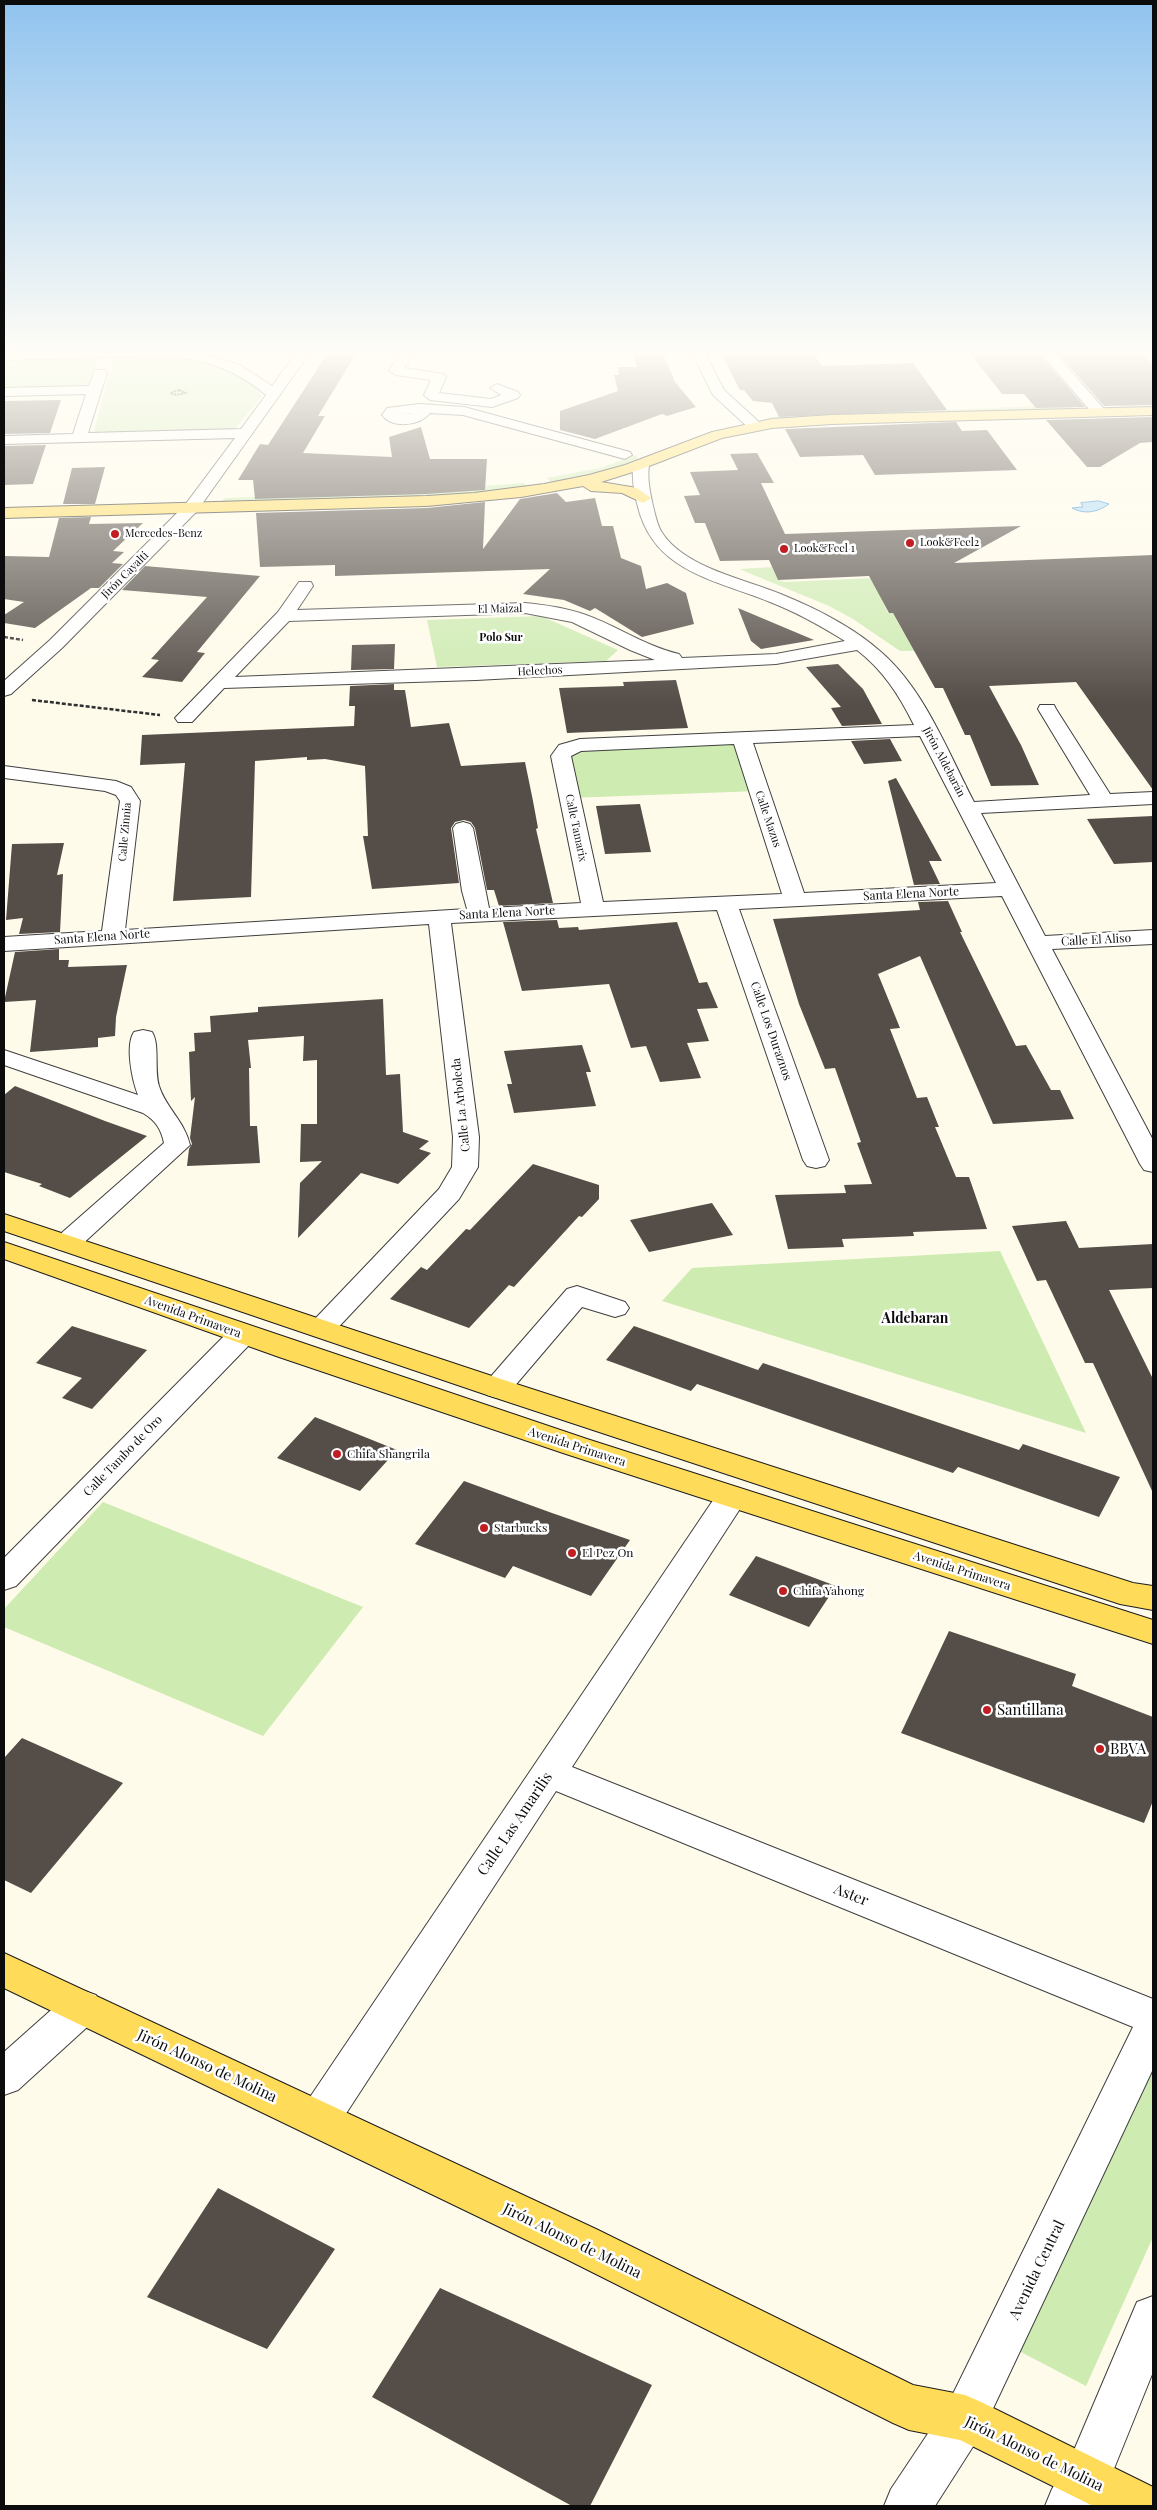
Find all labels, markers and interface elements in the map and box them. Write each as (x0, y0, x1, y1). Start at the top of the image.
place label: Mercedes-Benz (125, 527, 202, 541)
marker: Mercedes-Benz (109, 528, 121, 540)
place label: Look&Feel2 (920, 536, 979, 550)
marker: Look&Feel2 (904, 537, 916, 549)
place label: Look&Feel 1 (794, 542, 855, 556)
marker: Look&Feel 1 (778, 543, 790, 555)
street label: Jirón Cayalti (99, 549, 151, 601)
street label: El Maizal (478, 602, 522, 616)
district label: Polo Sur (479, 631, 523, 645)
street label: Helechos (517, 663, 563, 679)
street label: Jirón Aldebarán (920, 725, 968, 799)
street label: Calle Mazus (752, 789, 784, 849)
street label: Calle Tamarix (562, 793, 590, 863)
street label: Calle Zinnia (116, 802, 134, 862)
street label: Santa Elena Norte (863, 884, 959, 904)
street label: Santa Elena Norte (459, 903, 555, 923)
street label: Santa Elena Norte (54, 926, 150, 948)
street label: Calle El Aliso (1061, 931, 1131, 949)
street label: Calle Los Duraznos (747, 980, 795, 1082)
street label: Calle La Arboleda (449, 1057, 473, 1153)
street label: Avenida Primavera (143, 1293, 243, 1341)
district label: Aldebaran (882, 1311, 948, 1327)
street label: Calle Tambo de Oro (81, 1413, 165, 1499)
street label: Avenida Primavera (526, 1424, 628, 1470)
place label: Chifa Shangrila (347, 1447, 430, 1461)
marker: Chifa Shangrila (331, 1448, 343, 1460)
place label: Starbucks (494, 1521, 547, 1535)
marker: Starbucks (478, 1522, 490, 1534)
place label: El Pez On (582, 1546, 633, 1560)
marker: El Pez On (566, 1547, 578, 1559)
street label: Avenida Primavera (911, 1548, 1013, 1594)
place label: Chifa Yahong (793, 1584, 864, 1598)
marker: Chifa Yahong (777, 1585, 789, 1597)
place label: Santillana (997, 1701, 1064, 1719)
marker: Santillana (981, 1704, 993, 1716)
place label: BBVA (1110, 1740, 1146, 1758)
marker: BBVA (1094, 1743, 1106, 1755)
street label: Calle Las Amarilis (474, 1769, 556, 1879)
street label: Aster (831, 1880, 871, 1910)
street label: Jirón Alonso de Molina (134, 2026, 280, 2106)
street label: Jirón Alonso de Molina (500, 2200, 644, 2282)
street label: Avenida Central (1005, 2217, 1069, 2323)
street label: Jirón Alonso de Molina (962, 2413, 1106, 2495)

